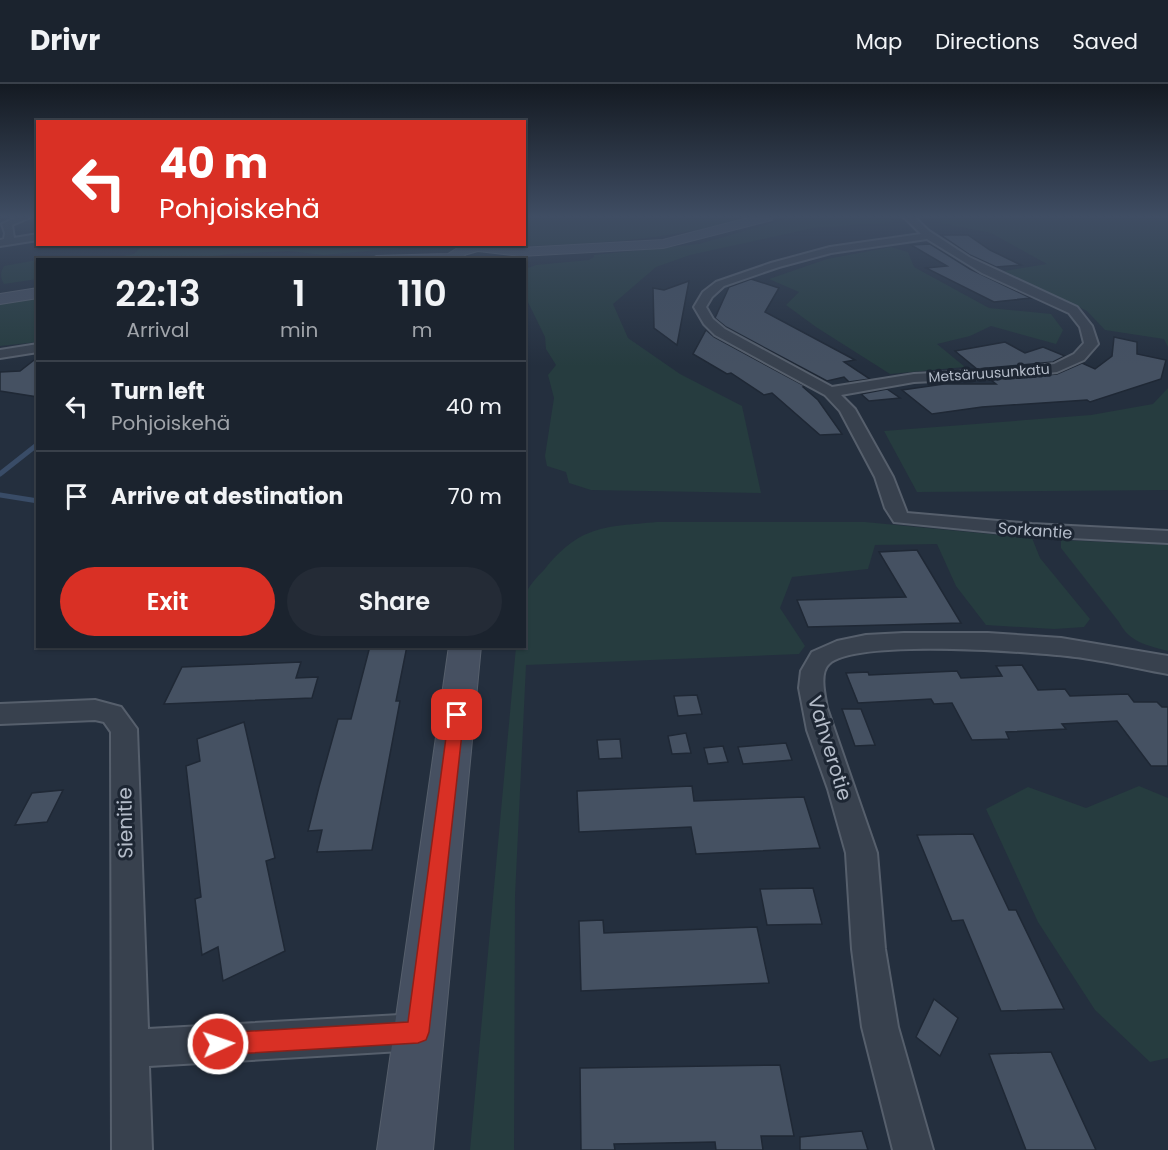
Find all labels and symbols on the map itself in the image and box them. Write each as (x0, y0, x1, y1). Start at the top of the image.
street label: Metsäruusunkatu (928, 359, 1050, 387)
street label: Sorkantie (997, 516, 1073, 545)
pin (431, 689, 482, 740)
street label: Vahverotie (801, 692, 859, 804)
street label: Sienitie (110, 787, 140, 859)
position arrow (186, 1012, 250, 1076)

